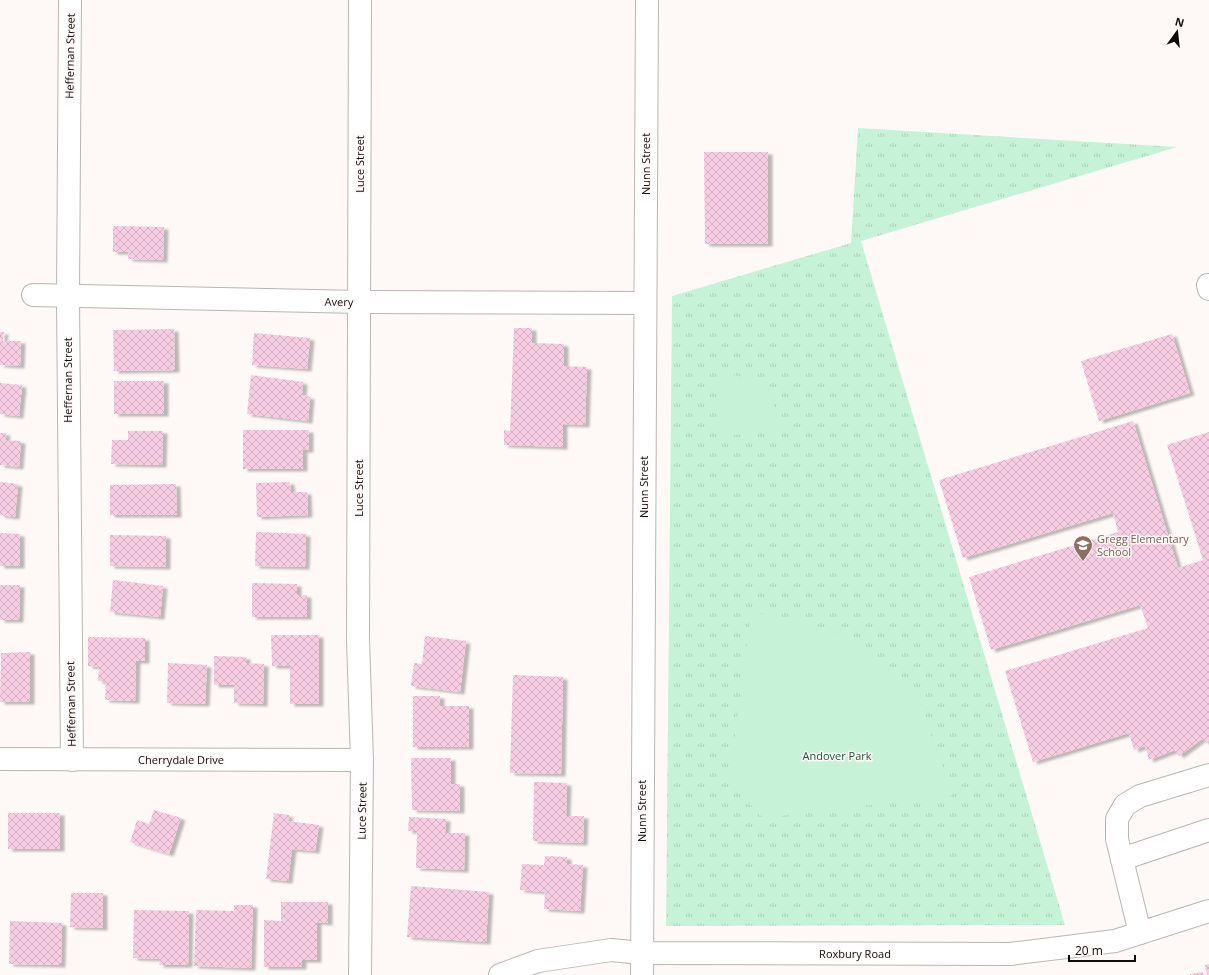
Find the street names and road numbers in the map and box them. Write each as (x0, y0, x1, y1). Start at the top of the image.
street label: Heffernan Street (61, 13, 78, 99)
street label: Nunn Street (638, 133, 653, 195)
street label: Luce Street (352, 135, 367, 193)
street label: Avery (325, 294, 354, 309)
street label: Heffernan Street (60, 337, 75, 423)
street label: Nunn Street (636, 456, 651, 518)
street label: Luce Street (351, 459, 366, 517)
street label: Heffernan Street (62, 661, 79, 747)
street label: Cherrydale Drive (138, 752, 224, 767)
street label: Nunn Street (634, 780, 649, 842)
street label: Luce Street (353, 782, 370, 840)
street label: Roxbury Road (819, 946, 891, 961)

